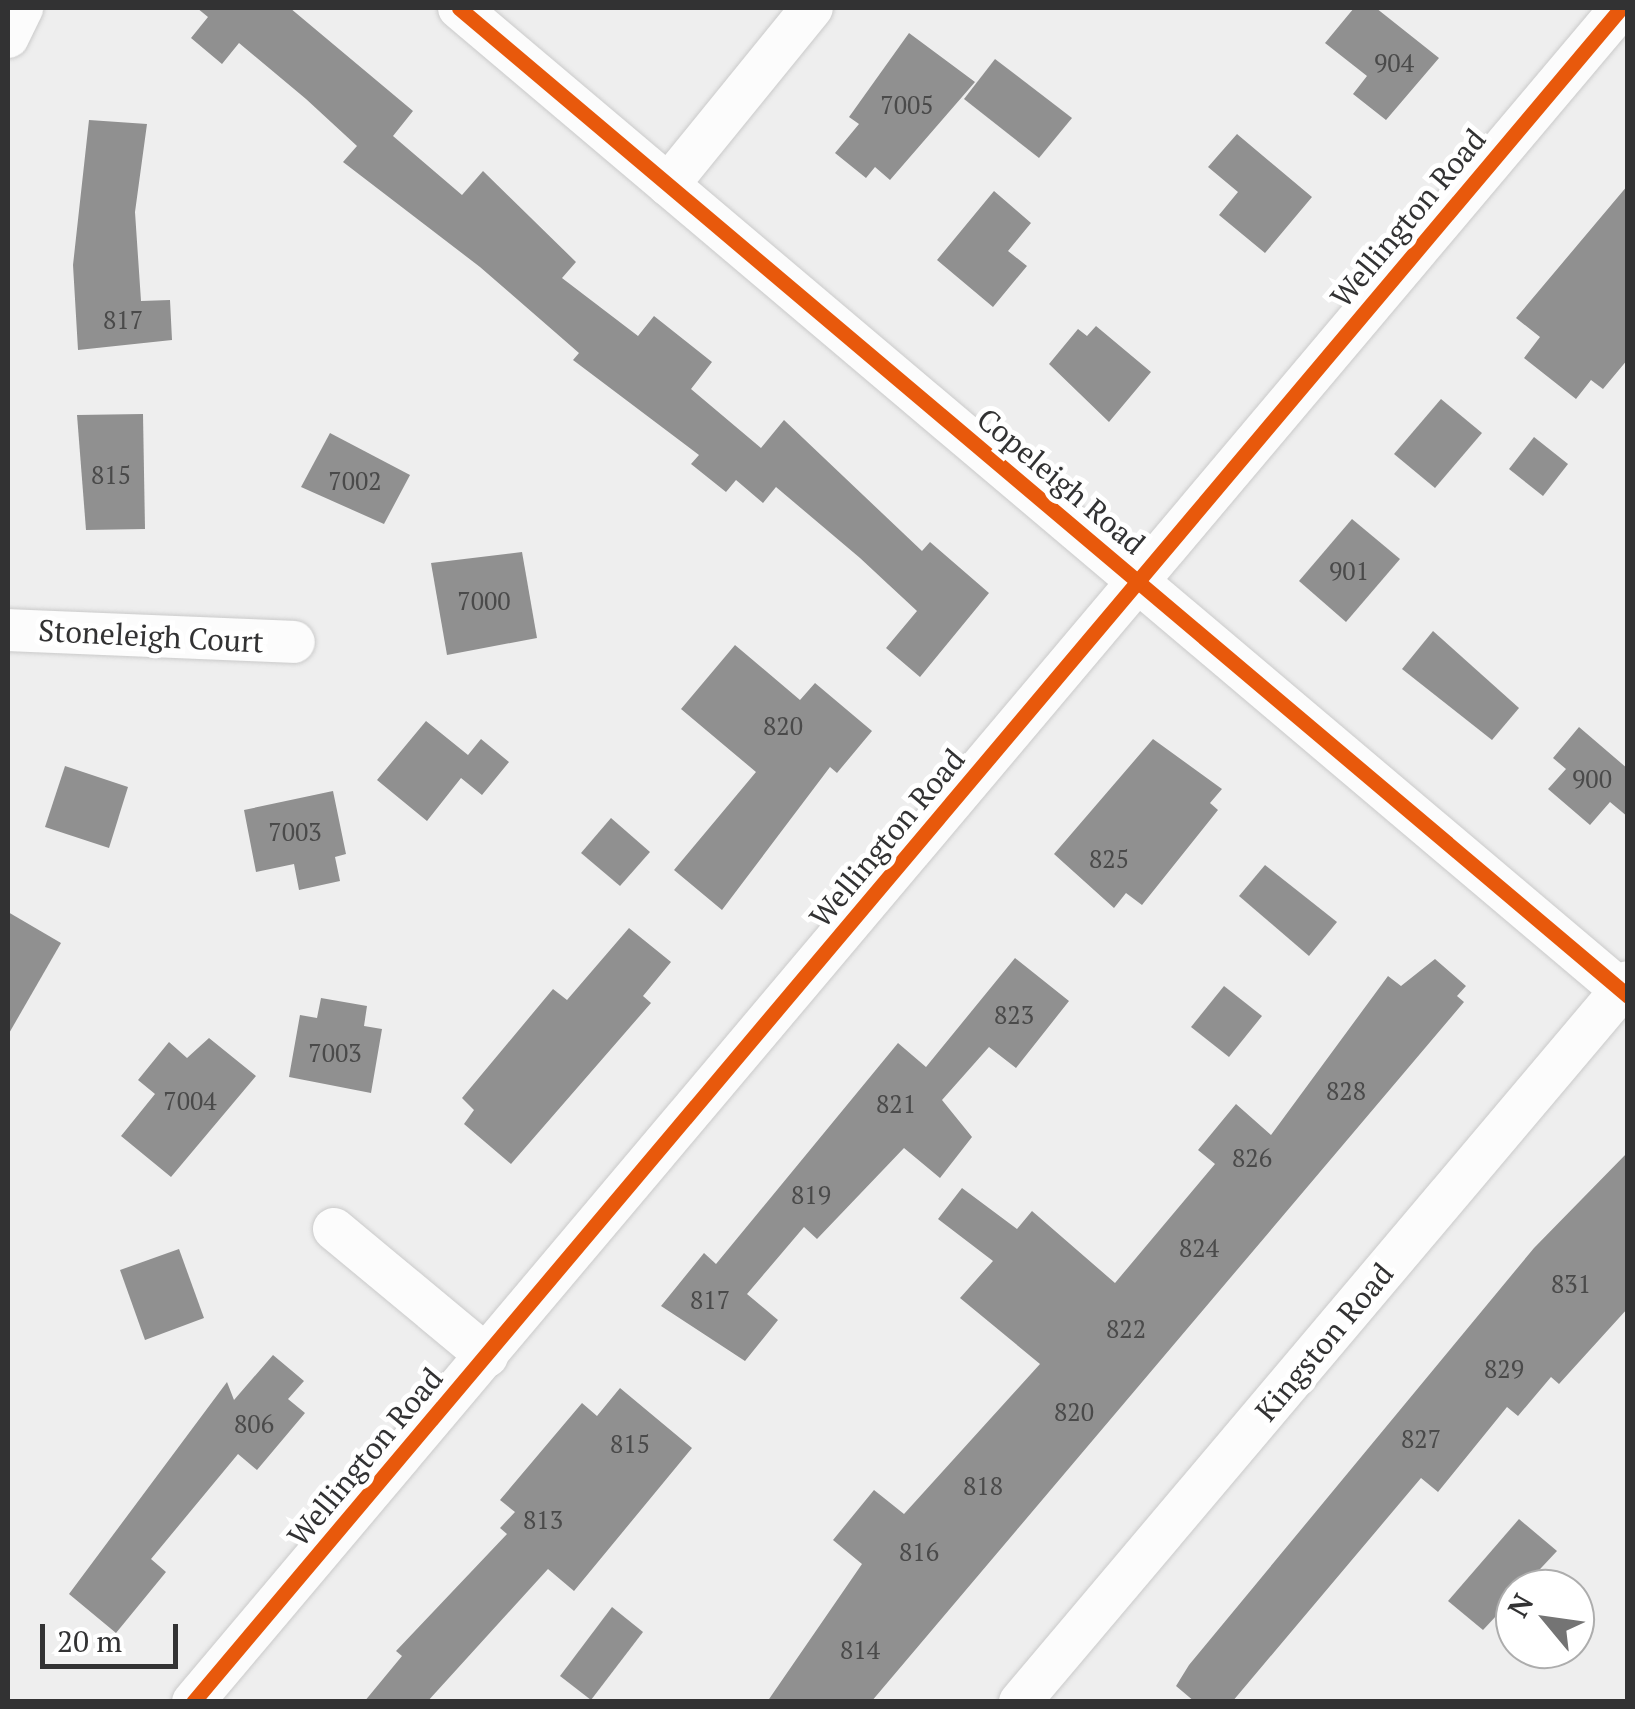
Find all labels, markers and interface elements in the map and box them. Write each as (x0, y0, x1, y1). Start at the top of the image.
house number: 904 (1374, 48, 1414, 78)
house number: 7005 (880, 90, 934, 120)
street label: Wellington Road (1323, 122, 1493, 314)
house number: 817 (103, 305, 143, 335)
street label: Copeleigh Road (970, 400, 1152, 562)
house number: 815 (91, 460, 131, 490)
house number: 7002 (328, 466, 382, 496)
house number: 901 (1329, 556, 1369, 586)
house number: 7000 (457, 586, 511, 616)
street label: Stoneleigh Court (37, 612, 265, 660)
house number: 820 (763, 711, 803, 741)
street label: Wellington Road (802, 742, 972, 934)
house number: 900 (1572, 764, 1612, 794)
house number: 7003 (268, 817, 322, 847)
house number: 825 (1089, 844, 1129, 874)
house number: 823 (994, 1000, 1034, 1030)
house number: 7003 (308, 1038, 362, 1068)
house number: 828 (1326, 1076, 1366, 1106)
house number: 7004 (163, 1086, 217, 1116)
house number: 821 (876, 1089, 916, 1119)
house number: 826 (1232, 1143, 1272, 1173)
house number: 819 (791, 1180, 831, 1210)
house number: 824 (1179, 1233, 1219, 1263)
street label: Kingston Road (1248, 1256, 1400, 1428)
house number: 831 (1551, 1269, 1591, 1299)
house number: 817 (690, 1285, 730, 1315)
house number: 822 (1106, 1314, 1146, 1344)
house number: 829 (1484, 1354, 1524, 1384)
street label: Wellington Road (280, 1361, 450, 1553)
house number: 820 (1054, 1397, 1094, 1427)
house number: 806 (234, 1409, 274, 1439)
house number: 827 (1401, 1424, 1441, 1454)
house number: 815 (610, 1429, 650, 1459)
house number: 818 (963, 1471, 1003, 1501)
house number: 813 (523, 1505, 563, 1535)
house number: 816 (899, 1537, 939, 1567)
north arrow (1495, 1569, 1595, 1669)
text: N (1499, 1587, 1541, 1623)
scale bar (45, 1604, 182, 1666)
text: 20 m (57, 1621, 122, 1661)
house number: 814 (840, 1635, 880, 1665)

